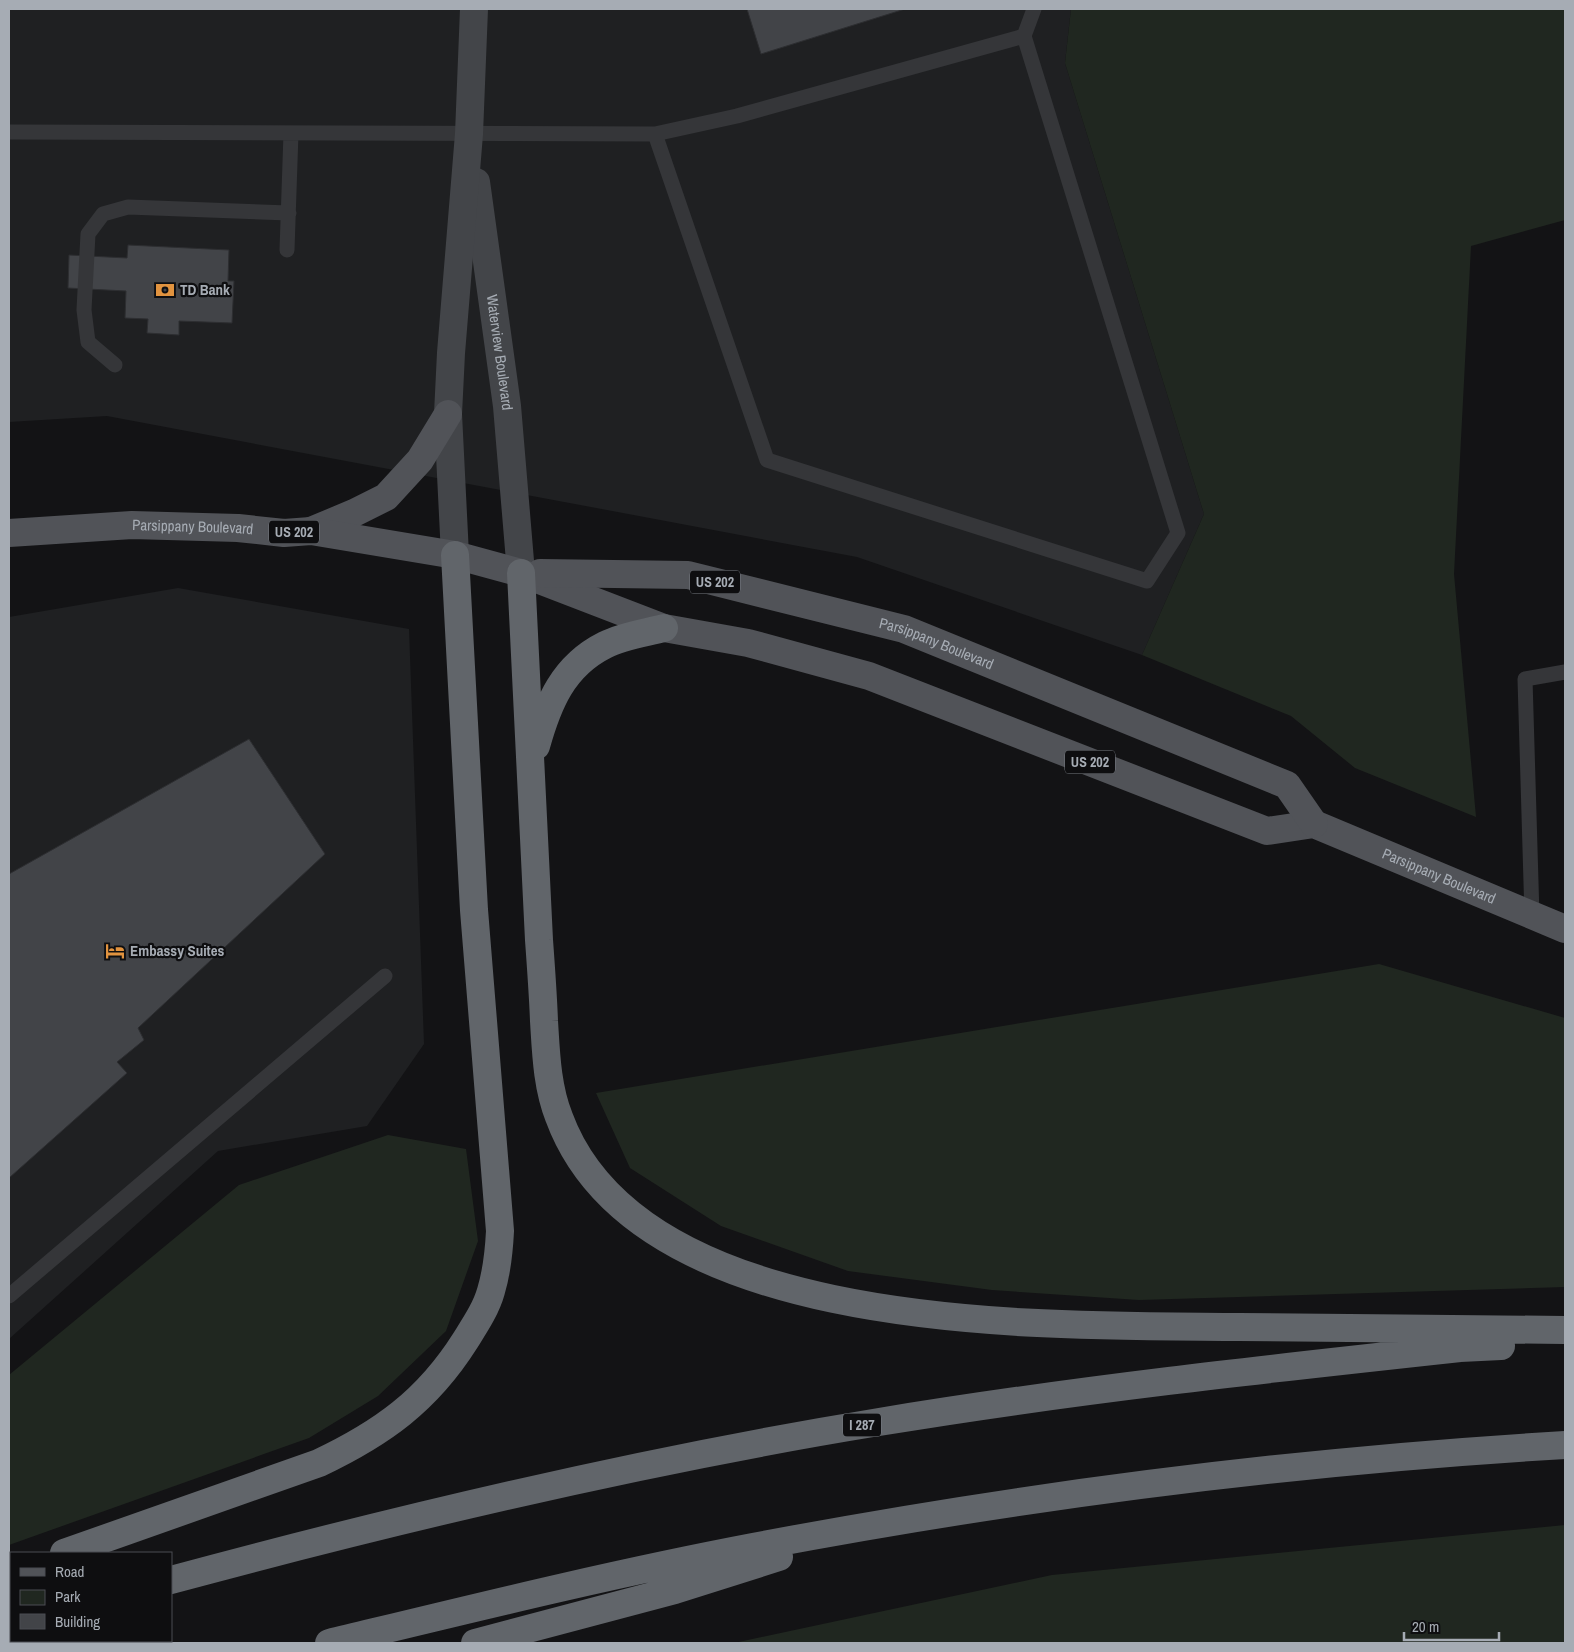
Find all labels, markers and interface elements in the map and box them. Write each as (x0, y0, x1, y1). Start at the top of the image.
bank icon: TD Bank (154, 279, 176, 301)
place label: TD Bank (180, 279, 230, 300)
street label: Waterview Boulevard (482, 293, 518, 411)
street label: Parsippany Boulevard (132, 514, 254, 540)
road number: US 202 (269, 520, 319, 544)
road number: US 202 (690, 570, 740, 594)
street label: Parsippany Boulevard (877, 612, 997, 674)
road number: US 202 (1065, 750, 1115, 774)
street label: Parsippany Boulevard (1379, 843, 1499, 909)
hotel icon: Embassy Suites (104, 940, 126, 962)
place label: Embassy Suites (130, 940, 225, 961)
road number: I 287 (843, 1414, 881, 1436)
legend (10, 1552, 172, 1642)
text: Road (55, 1561, 84, 1582)
text: Park (55, 1586, 81, 1607)
scale bar (1404, 1610, 1499, 1642)
text: Building (55, 1611, 100, 1632)
text: 20 m (1412, 1616, 1439, 1637)

